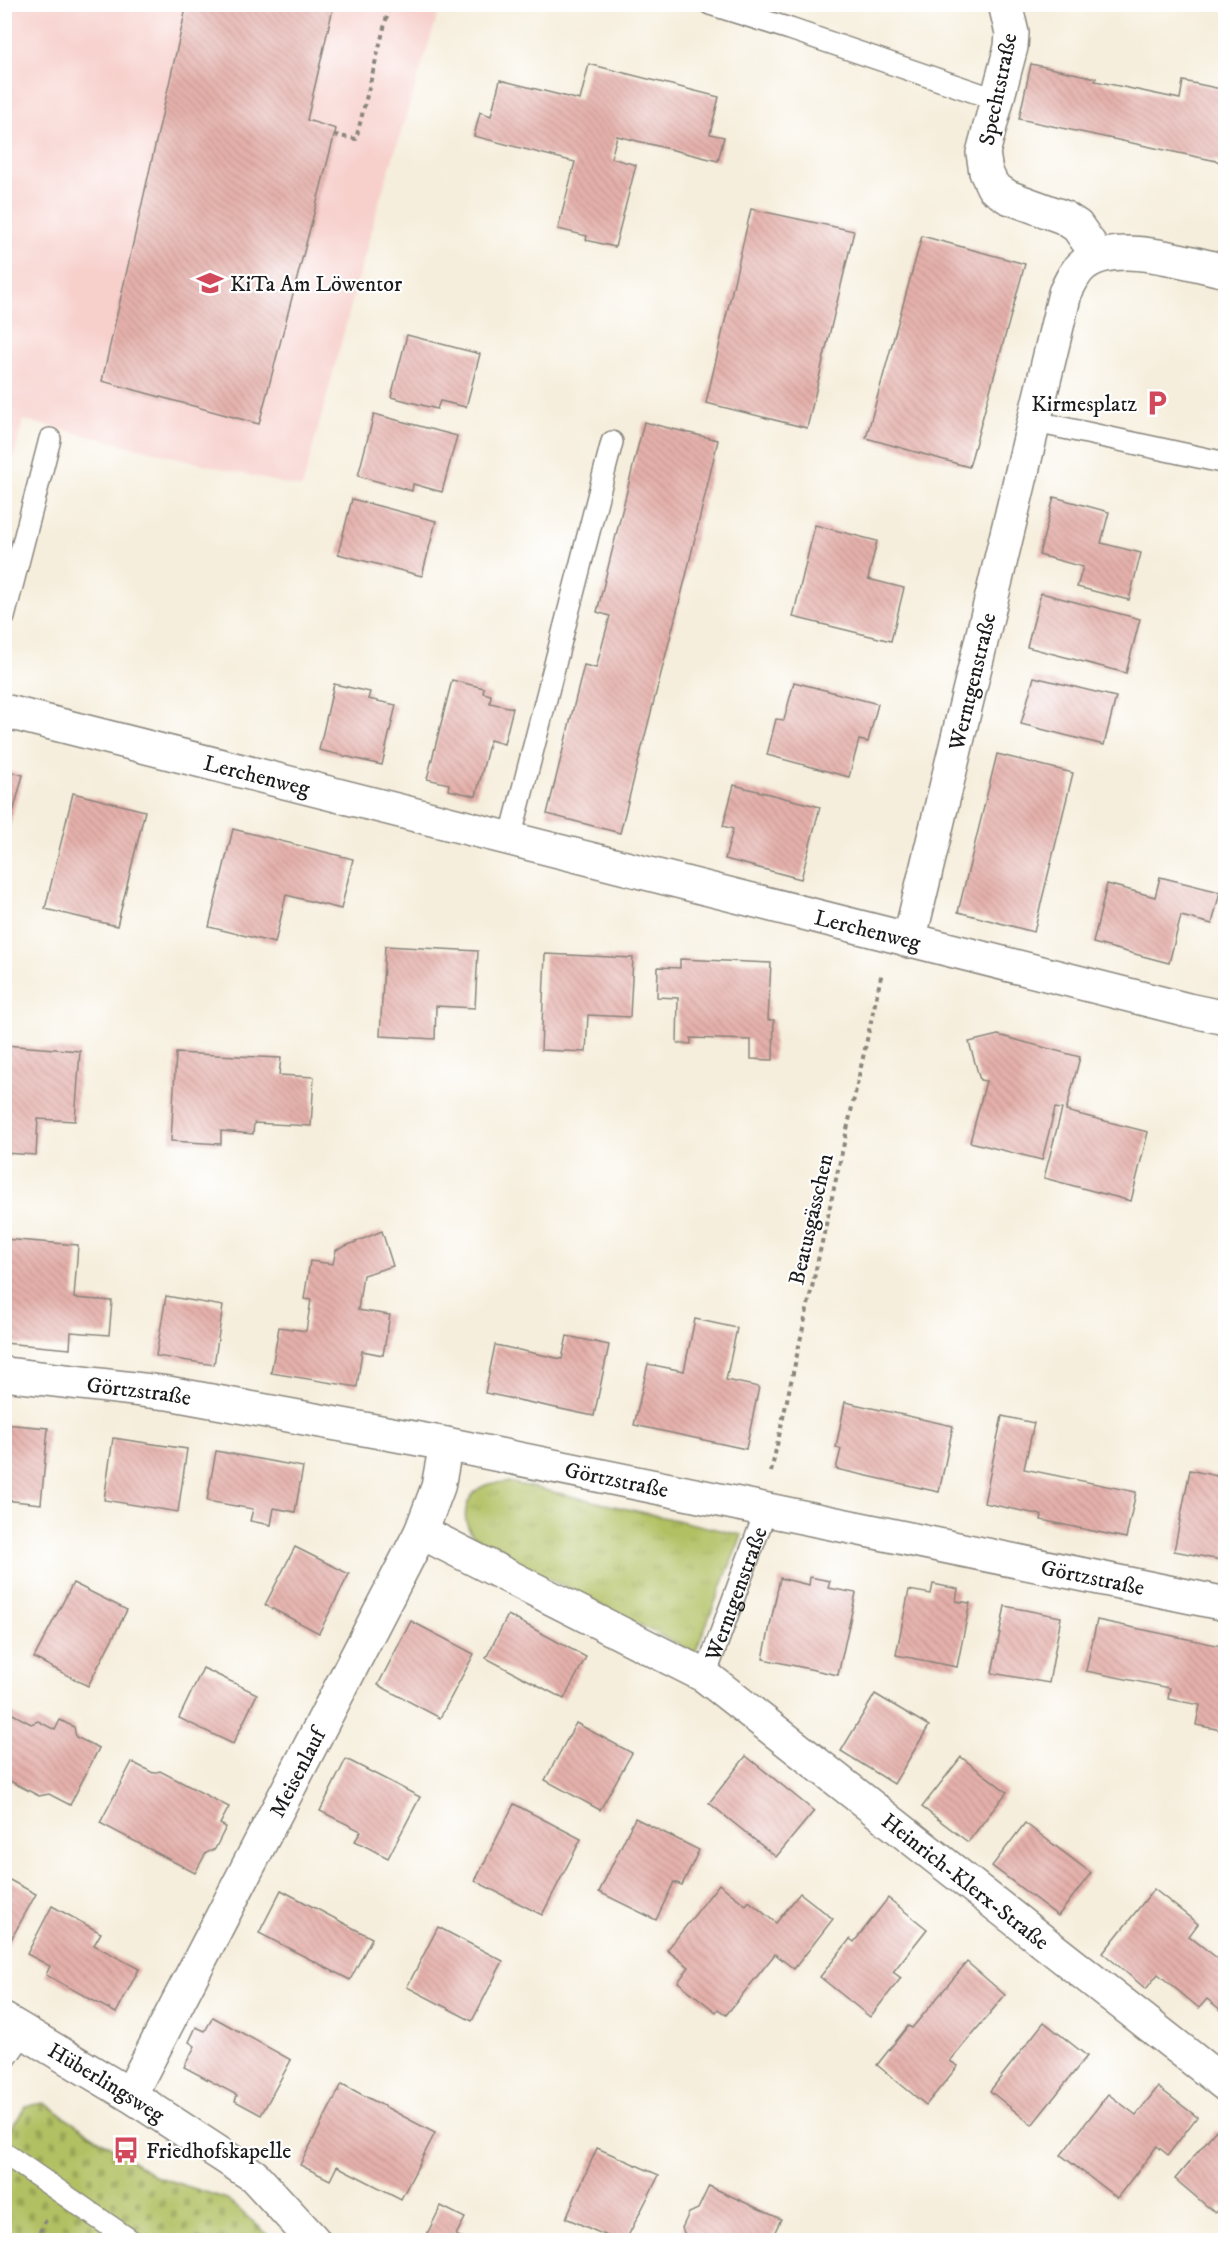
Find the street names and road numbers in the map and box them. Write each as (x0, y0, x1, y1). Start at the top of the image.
street label: Spechtstraße (973, 31, 1024, 148)
street label: Werntgenstraße (943, 610, 1003, 754)
street label: Lerchenweg (201, 750, 313, 803)
street label: Lerchenweg (812, 904, 924, 957)
street label: Beatusgässchen (783, 1151, 840, 1288)
street label: Görtzstraße (85, 1372, 193, 1412)
street label: Görtzstraße (562, 1457, 671, 1504)
street label: Werntgenstraße (700, 1523, 774, 1665)
street label: Görtzstraße (1038, 1554, 1147, 1602)
street label: Meisenlauf (264, 1721, 334, 1822)
street label: Heinrich-Klerx-Straße (876, 1808, 1054, 1956)
street label: Hüberlingsweg (43, 2037, 170, 2129)

